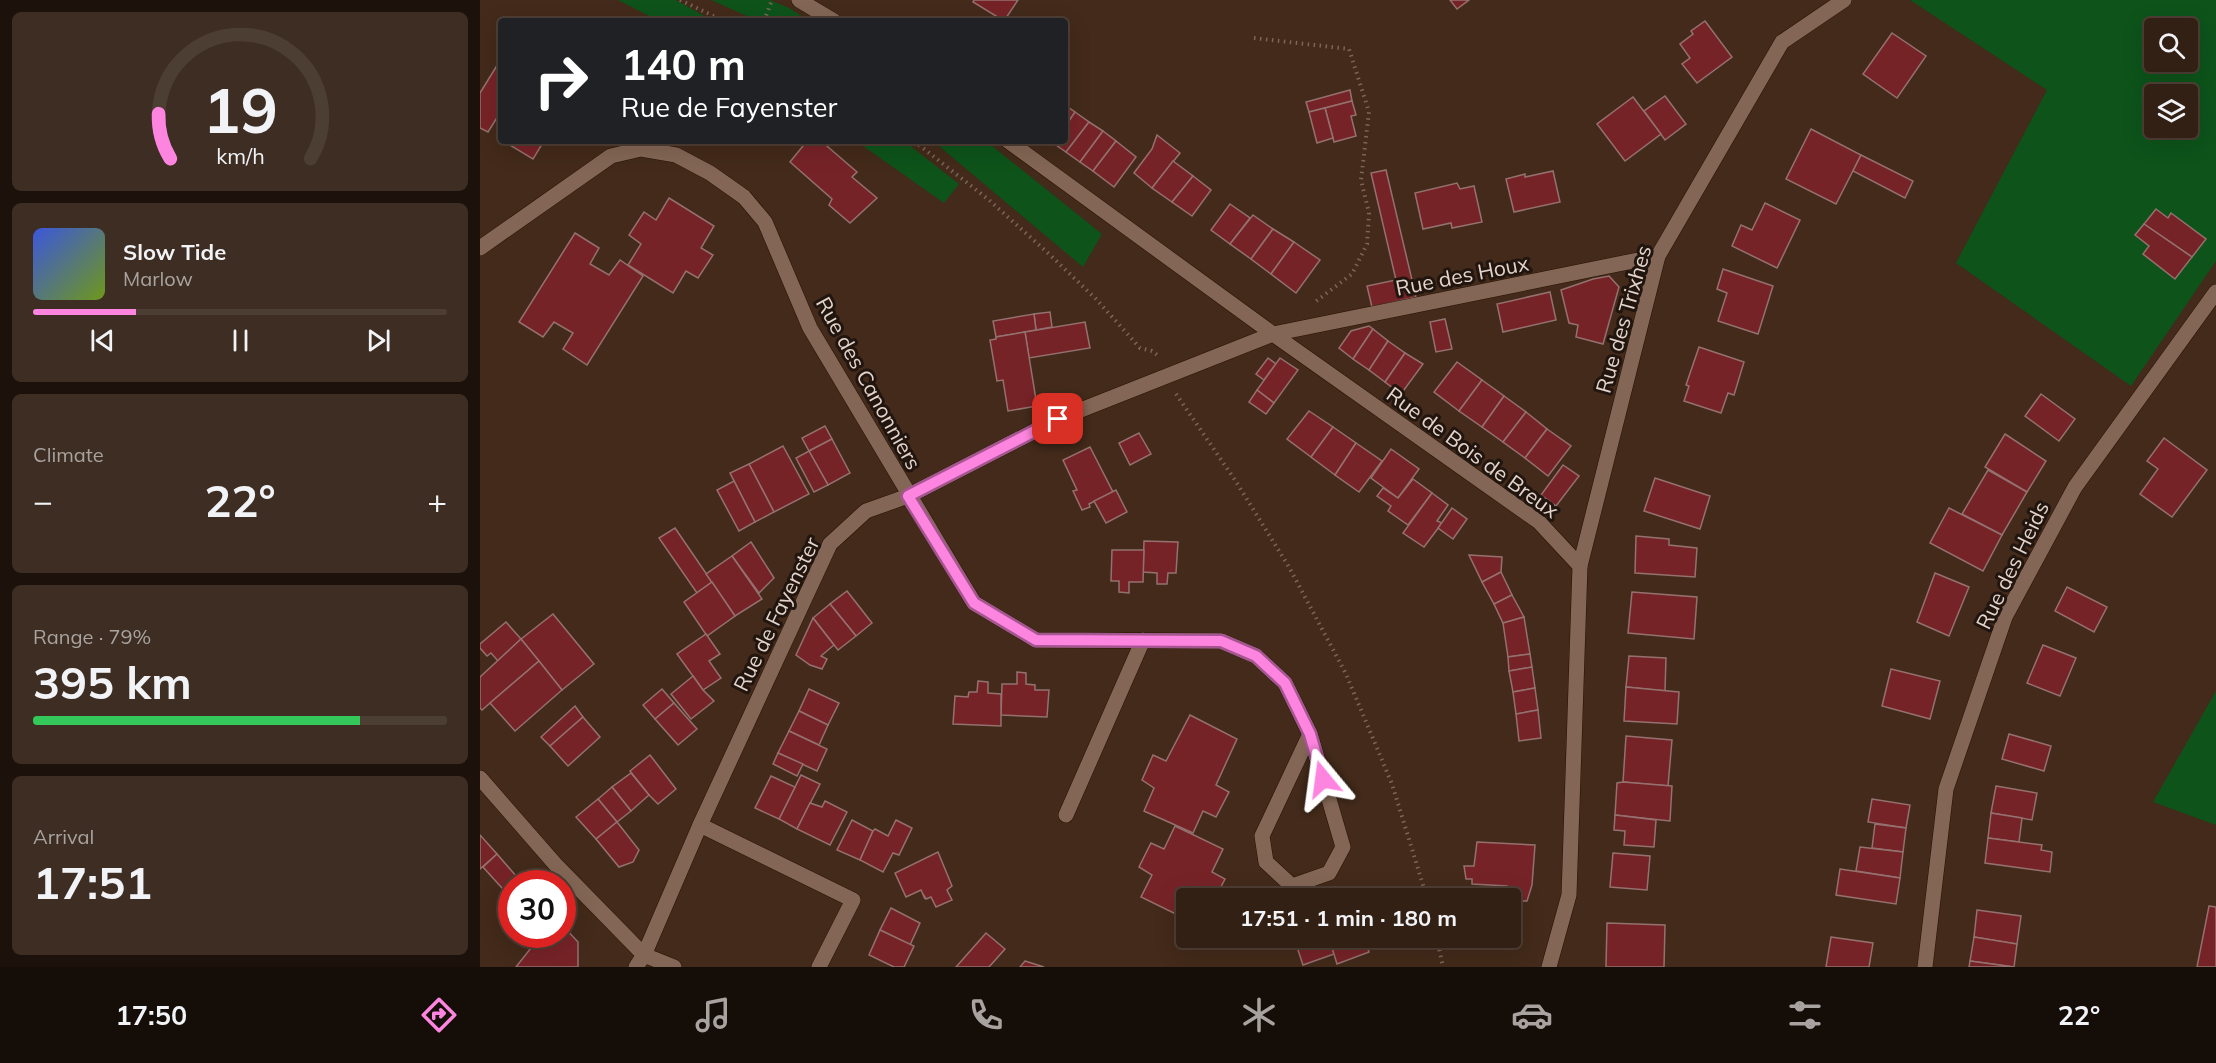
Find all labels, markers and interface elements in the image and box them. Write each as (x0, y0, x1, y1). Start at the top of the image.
map controls (2144, 18, 2198, 138)
button: search (2144, 18, 2198, 72)
text: 140 m (621, 38, 746, 91)
icon: right (522, 42, 600, 120)
text: 19 (203, 70, 277, 149)
button: layers (2144, 84, 2198, 138)
text: Rue de Fayenster (621, 90, 837, 124)
text: km/h (216, 142, 264, 169)
text: Slow Tide (123, 238, 226, 266)
street label: Rue des Trixhes (1589, 242, 1657, 396)
street label: Rue des Houx (1393, 249, 1531, 301)
text: Marlow (123, 266, 193, 291)
street label: Rue des Canonniers (811, 292, 927, 474)
icon: previous (86, 324, 119, 357)
icon: pause (224, 324, 257, 357)
icon: next (362, 324, 395, 357)
street label: Rue de Bois de Breux (1382, 381, 1564, 523)
pin (1032, 393, 1083, 444)
icon: arrive (1041, 402, 1074, 435)
text: Climate (33, 442, 104, 467)
text: 22° (204, 472, 276, 528)
text: − (33, 480, 53, 521)
text: + (427, 480, 447, 521)
street label: Rue des Heids (1970, 497, 2054, 633)
street label: Rue de Fayenster (727, 532, 825, 695)
text: Range · 79% (33, 624, 151, 649)
text: 395 km (33, 654, 192, 710)
position arrow (1291, 747, 1355, 811)
text: Arrival (33, 824, 94, 849)
text: 17:51 (33, 854, 152, 910)
speed limit sign: 30 (498, 870, 576, 948)
text: 17:51 · 1 min · 180 m (1240, 904, 1457, 932)
icon: directions (418, 994, 460, 1036)
icon: music (692, 994, 734, 1036)
icon: phone (965, 994, 1007, 1036)
icon: climate (1238, 994, 1280, 1036)
icon: car (1511, 994, 1553, 1036)
icon: filters (1784, 994, 1826, 1036)
text: 17:50 (116, 998, 187, 1032)
text: 22° (2058, 998, 2100, 1032)

